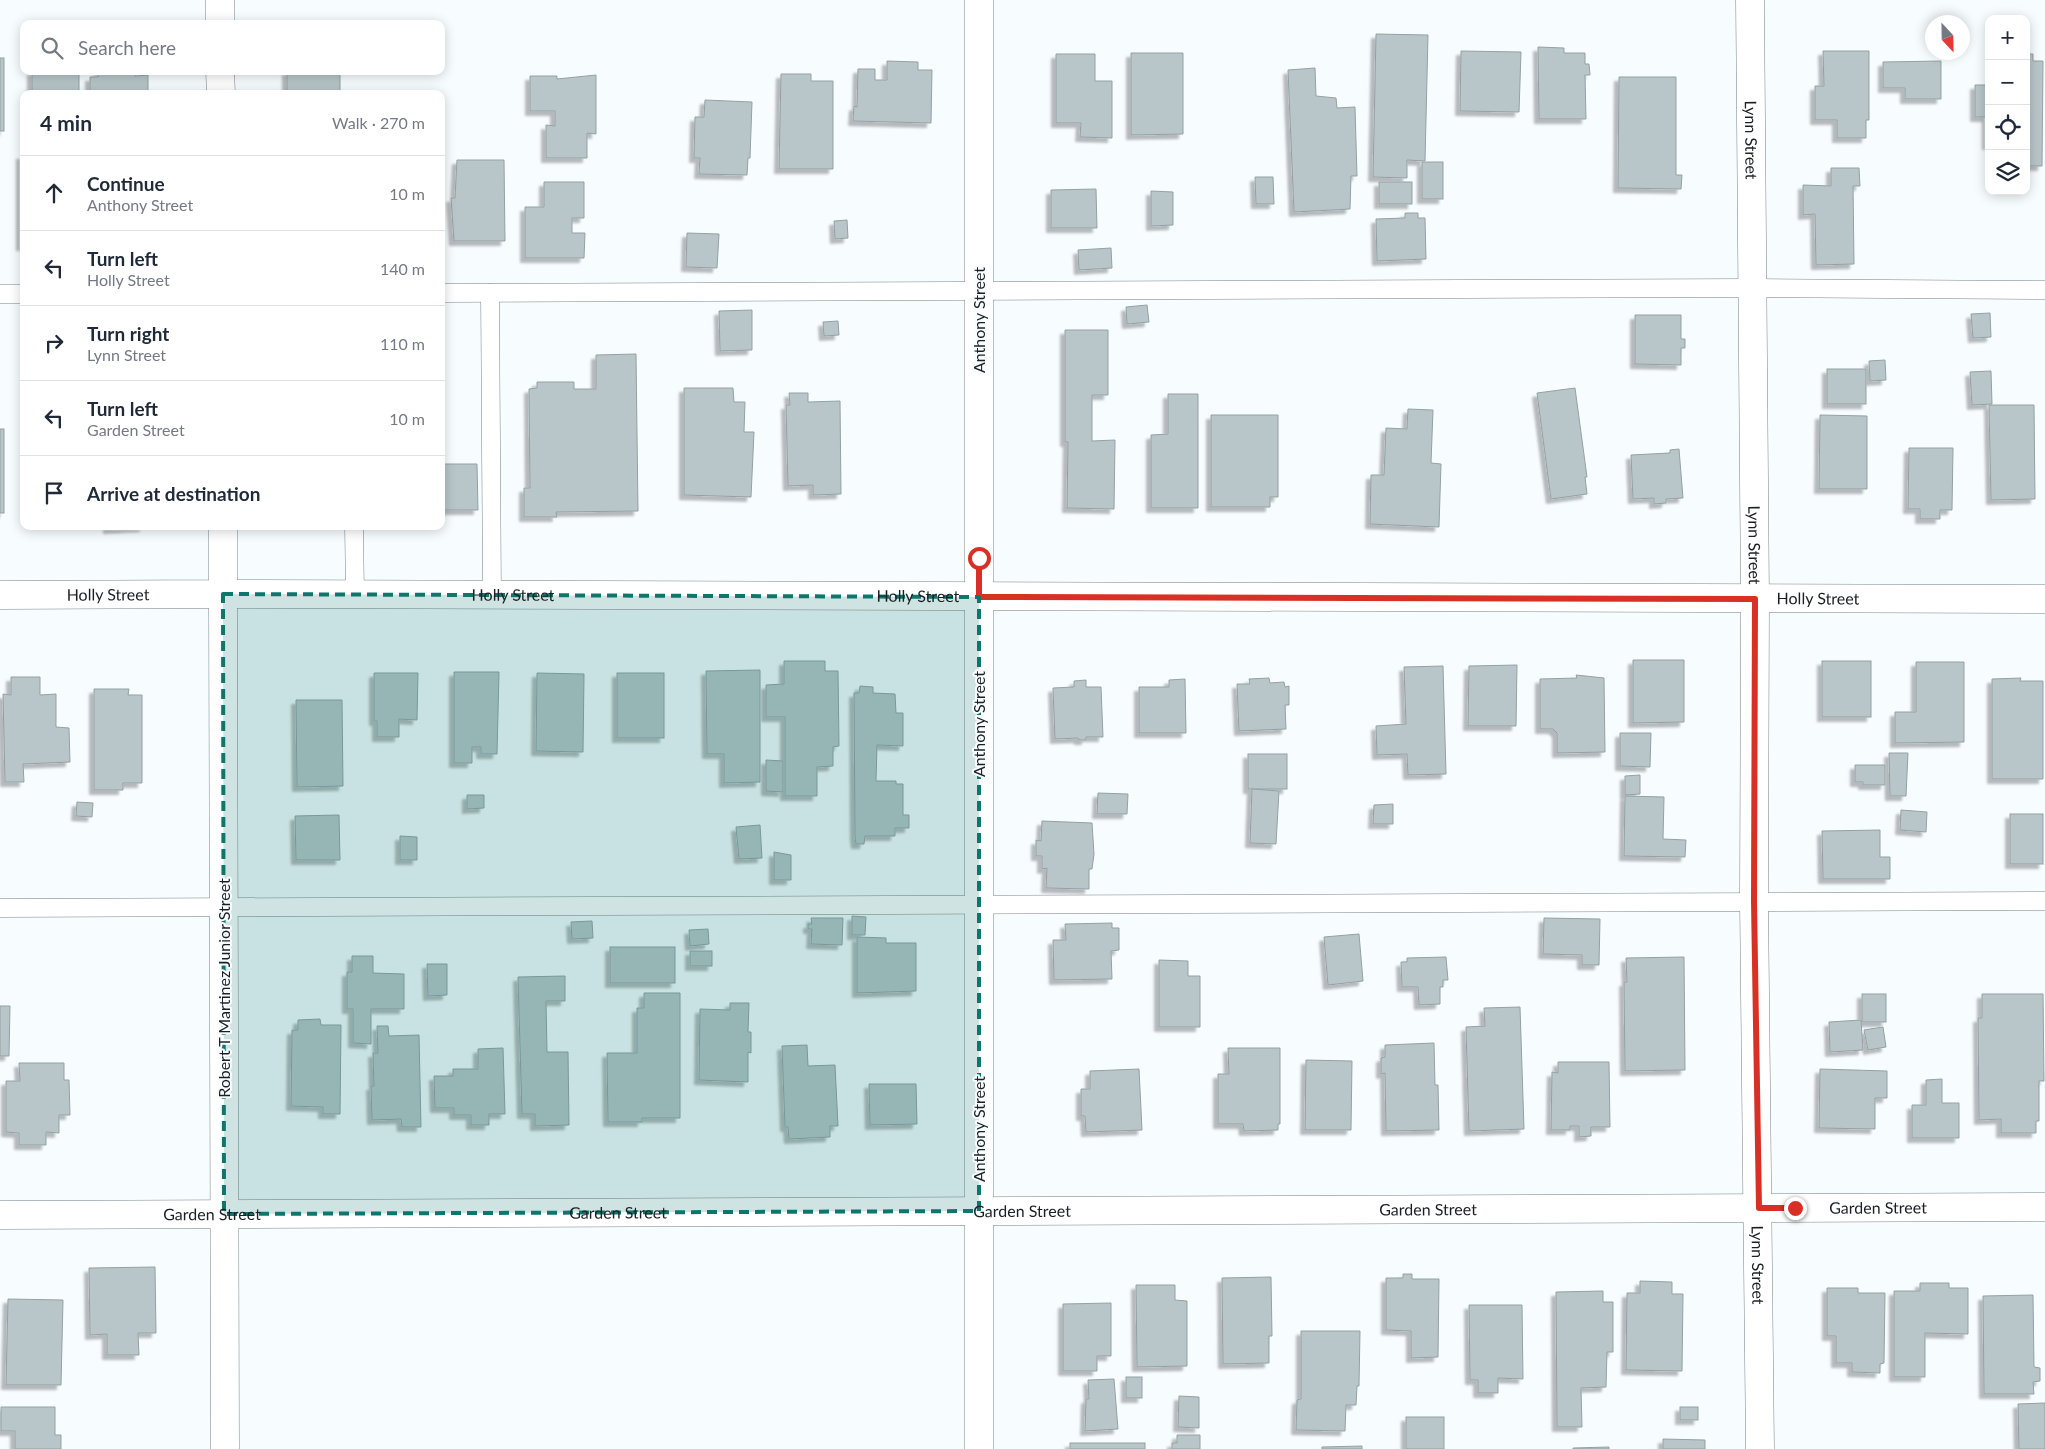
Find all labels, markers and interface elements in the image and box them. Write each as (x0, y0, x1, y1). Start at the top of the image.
north arrow (1925, 15, 1970, 60)
map controls (1985, 15, 2030, 195)
button: + (1985, 15, 2030, 60)
search box (20, 20, 445, 75)
icon: search (38, 34, 66, 62)
text: Search here (78, 36, 176, 59)
button: − (1985, 60, 2030, 105)
street label: Lynn Street (1742, 100, 1762, 180)
button: locate (1985, 105, 2030, 150)
text: 4 min (40, 110, 92, 135)
text: Walk · 270 m (332, 113, 425, 132)
button: layers (1985, 150, 2030, 195)
text: Continue (87, 172, 165, 195)
icon: ahead (40, 179, 68, 207)
text: 10 m (389, 184, 425, 203)
text: Anthony Street (87, 195, 193, 214)
text: Turn left (87, 247, 158, 270)
icon: left (40, 254, 68, 282)
text: 140 m (380, 259, 425, 278)
street label: Anthony Street (969, 267, 988, 373)
text: Holly Street (87, 270, 170, 289)
text: Turn right (87, 322, 169, 345)
icon: right (40, 329, 68, 357)
text: 110 m (380, 334, 425, 353)
text: Lynn Street (87, 345, 166, 364)
text: Turn left (87, 397, 158, 420)
icon: left (40, 404, 68, 432)
text: 10 m (389, 409, 425, 428)
text: Garden Street (87, 420, 185, 439)
icon: arrive (40, 479, 68, 507)
text: Arrive at destination (87, 482, 260, 505)
street label: Lynn Street (1745, 505, 1765, 585)
route start (968, 547, 991, 570)
street label: Holly Street (67, 584, 150, 604)
street label: Holly Street (472, 585, 555, 604)
street label: Holly Street (877, 586, 960, 605)
street label: Holly Street (1777, 588, 1860, 607)
street label: Anthony Street (969, 671, 988, 777)
street label: Robert T Martinez Junior Street (214, 878, 233, 1098)
street label: Anthony Street (969, 1076, 988, 1182)
route end (1784, 1197, 1807, 1220)
street label: Garden Street (1829, 1197, 1927, 1217)
street label: Garden Street (1379, 1199, 1477, 1219)
street label: Garden Street (973, 1201, 1071, 1220)
street label: Garden Street (569, 1202, 667, 1222)
street label: Garden Street (163, 1204, 261, 1223)
street label: Lynn Street (1749, 1225, 1768, 1305)

